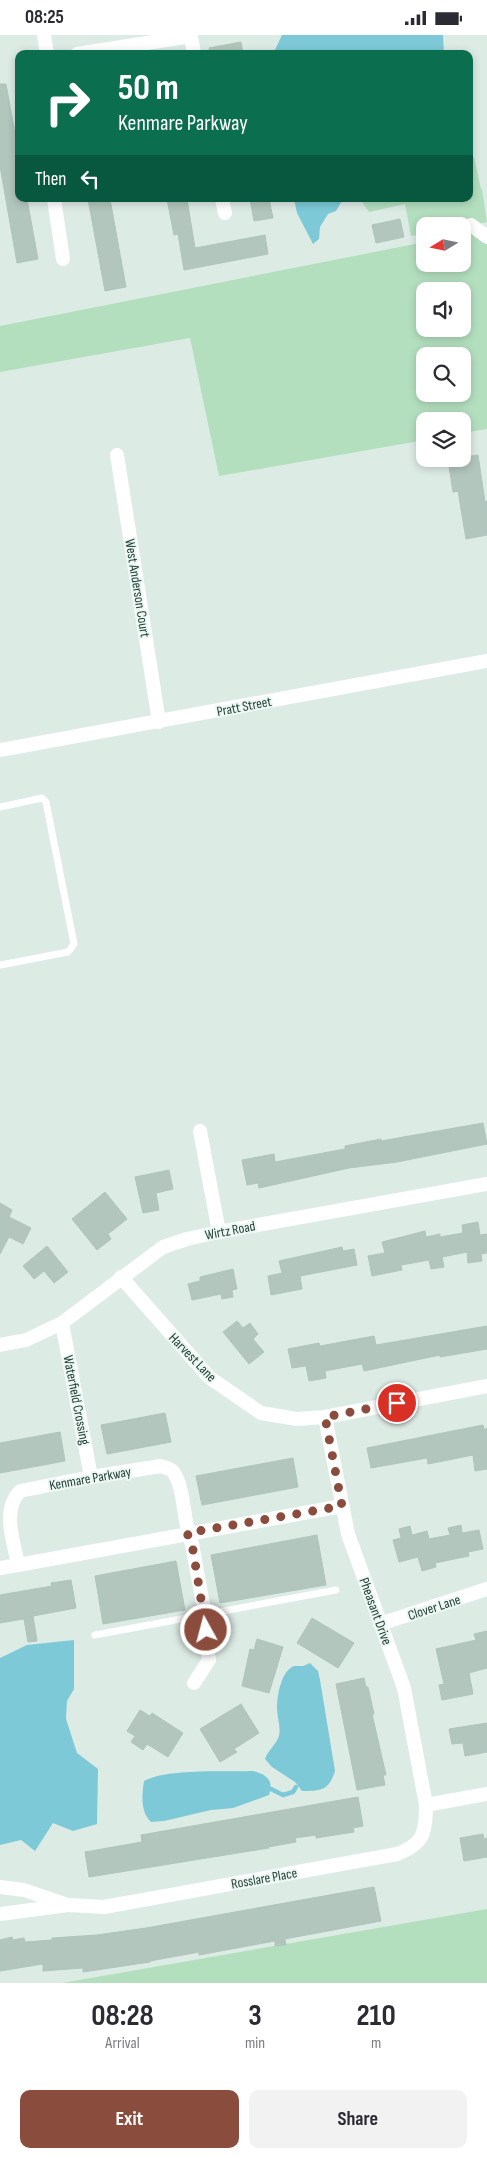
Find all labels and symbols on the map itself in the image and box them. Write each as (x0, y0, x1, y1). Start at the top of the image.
north arrow (416, 217, 471, 273)
street label: West Anderson Court (121, 538, 154, 638)
street label: Pratt Street (215, 693, 273, 720)
street label: Wirtz Road (204, 1217, 257, 1244)
street label: Harvest Lane (165, 1329, 220, 1385)
street label: Waterfield Crossing (59, 1354, 94, 1447)
pin (376, 1382, 418, 1424)
street label: Kenmare Parkway (48, 1463, 133, 1494)
street label: Pheasant Drive (356, 1575, 396, 1647)
street label: Clover Lane (406, 1591, 463, 1624)
position arrow (179, 1603, 231, 1655)
street label: Rosslare Place (230, 1864, 298, 1893)

